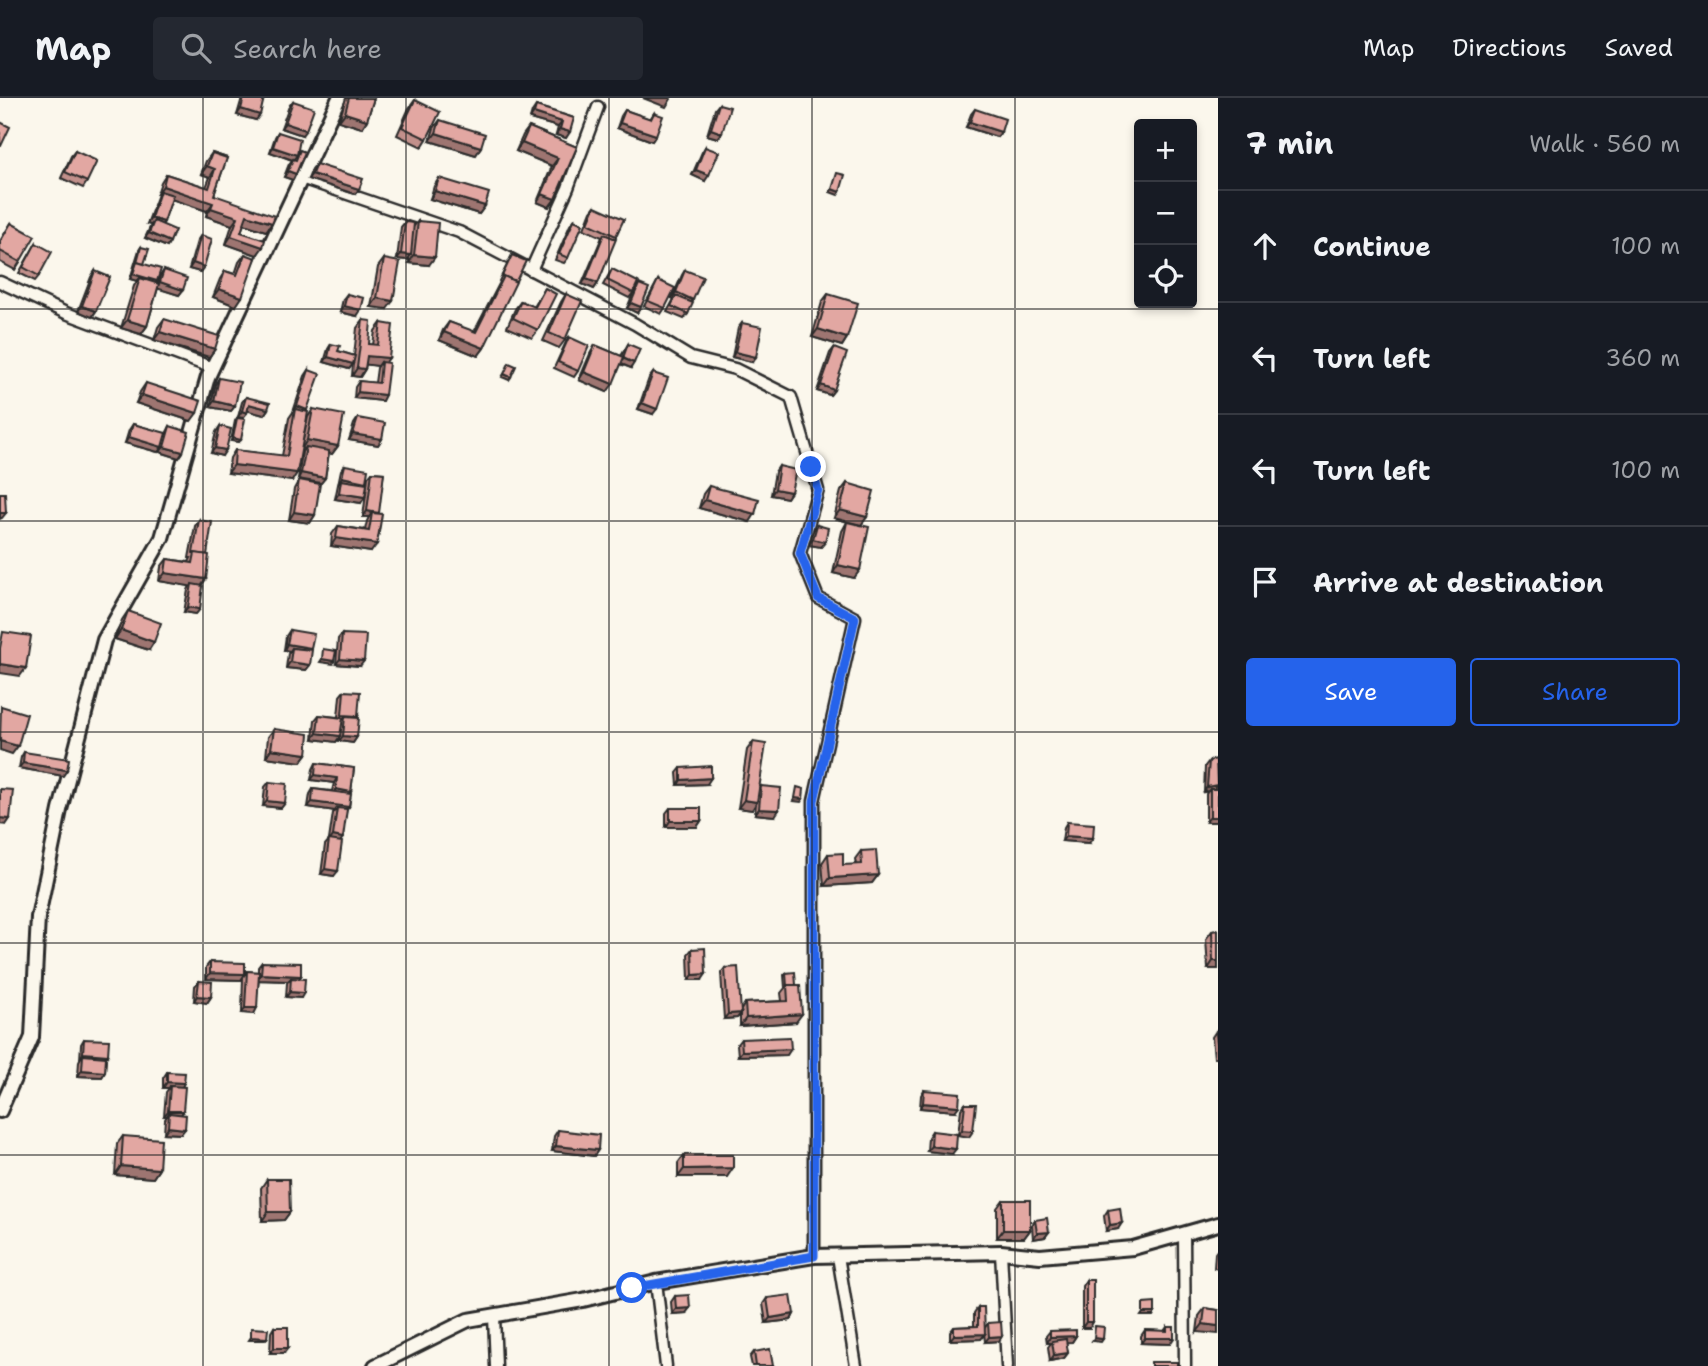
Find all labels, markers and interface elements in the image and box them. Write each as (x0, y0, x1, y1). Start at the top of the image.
search box (153, 17, 643, 80)
text: Map (35, 26, 111, 71)
icon: search (177, 29, 215, 67)
text: Search here (233, 31, 382, 66)
text: Map (1363, 32, 1414, 64)
text: Directions (1452, 32, 1567, 64)
text: Saved (1605, 32, 1673, 64)
map controls (1134, 119, 1197, 308)
button: + (1134, 119, 1197, 182)
text: 7 min (1246, 123, 1333, 164)
text: Walk · 560 m (1529, 129, 1680, 159)
button: − (1134, 182, 1197, 245)
icon: ahead (1246, 227, 1284, 265)
text: Continue (1313, 229, 1431, 264)
text: 100 m (1611, 231, 1680, 261)
button: locate (1134, 245, 1197, 308)
icon: left (1246, 339, 1284, 377)
text: Turn left (1313, 341, 1430, 376)
text: 360 m (1605, 343, 1680, 373)
route end (795, 451, 826, 482)
icon: left (1246, 451, 1284, 489)
text: Turn left (1313, 453, 1430, 488)
text: 100 m (1611, 455, 1680, 485)
icon: arrive (1246, 563, 1284, 601)
text: Arrive at destination (1313, 565, 1603, 600)
button: Save (1246, 658, 1456, 726)
button: Share (1470, 658, 1680, 726)
route start (616, 1272, 647, 1303)

